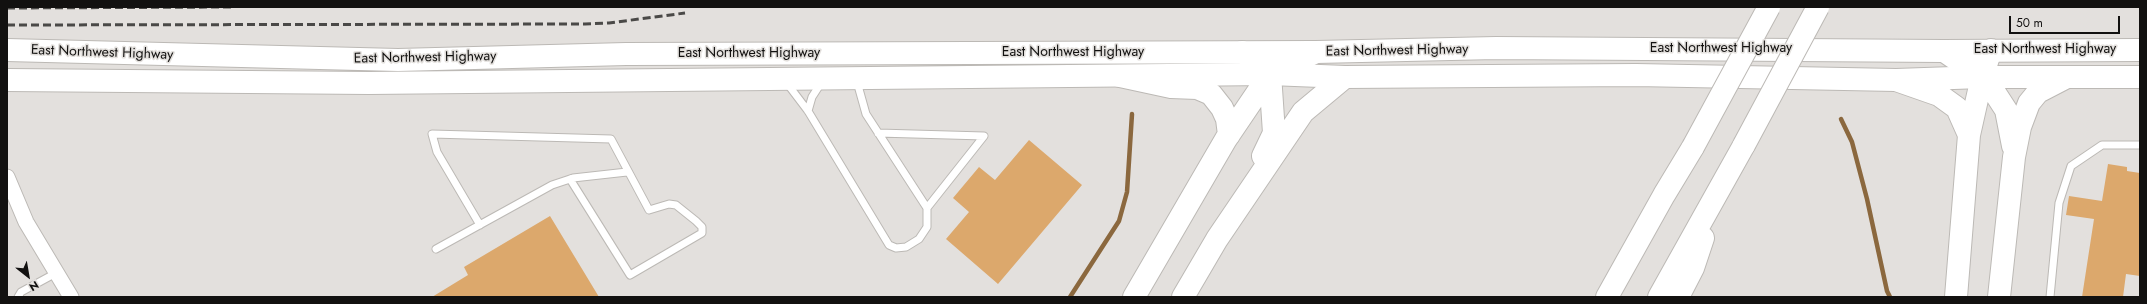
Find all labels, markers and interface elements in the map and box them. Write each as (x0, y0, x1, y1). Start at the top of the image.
scale bar (2011, 8, 2122, 34)
text: 50 m (2016, 14, 2043, 32)
street label: East Northwest Highway (1326, 41, 1468, 61)
street label: East Northwest Highway (1650, 41, 1792, 57)
street label: East Northwest Highway (30, 42, 174, 64)
street label: East Northwest Highway (1974, 42, 2116, 58)
street label: East Northwest Highway (1002, 45, 1144, 61)
street label: East Northwest Highway (678, 46, 820, 62)
street label: East Northwest Highway (354, 48, 496, 68)
north arrow (8, 256, 48, 296)
text: N (26, 277, 42, 295)

